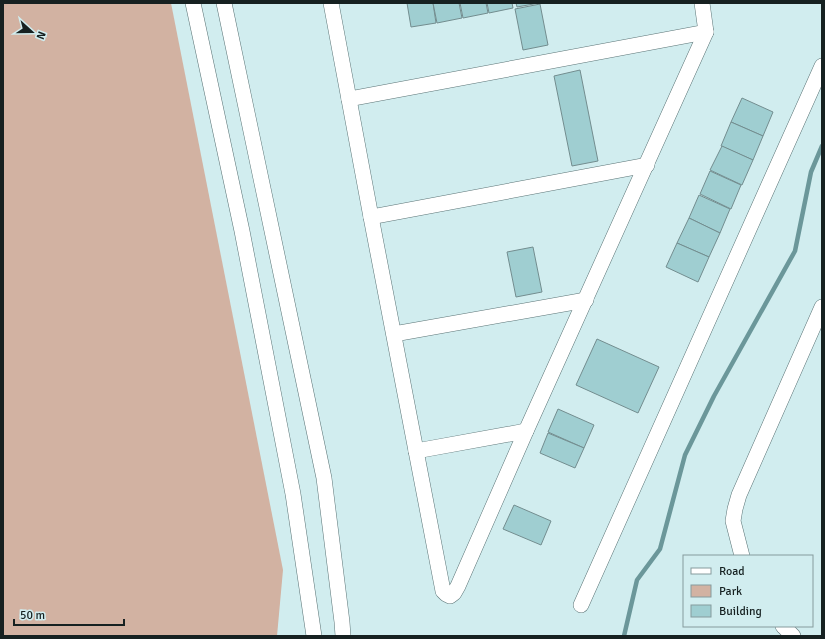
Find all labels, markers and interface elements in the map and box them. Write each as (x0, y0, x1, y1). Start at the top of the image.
north arrow (12, 12, 52, 52)
text: N (33, 30, 48, 41)
legend (683, 555, 813, 627)
text: Road (719, 564, 745, 579)
text: Park (719, 584, 742, 599)
scale bar (14, 601, 124, 627)
text: Building (719, 604, 762, 619)
text: 50 m (20, 608, 45, 623)

